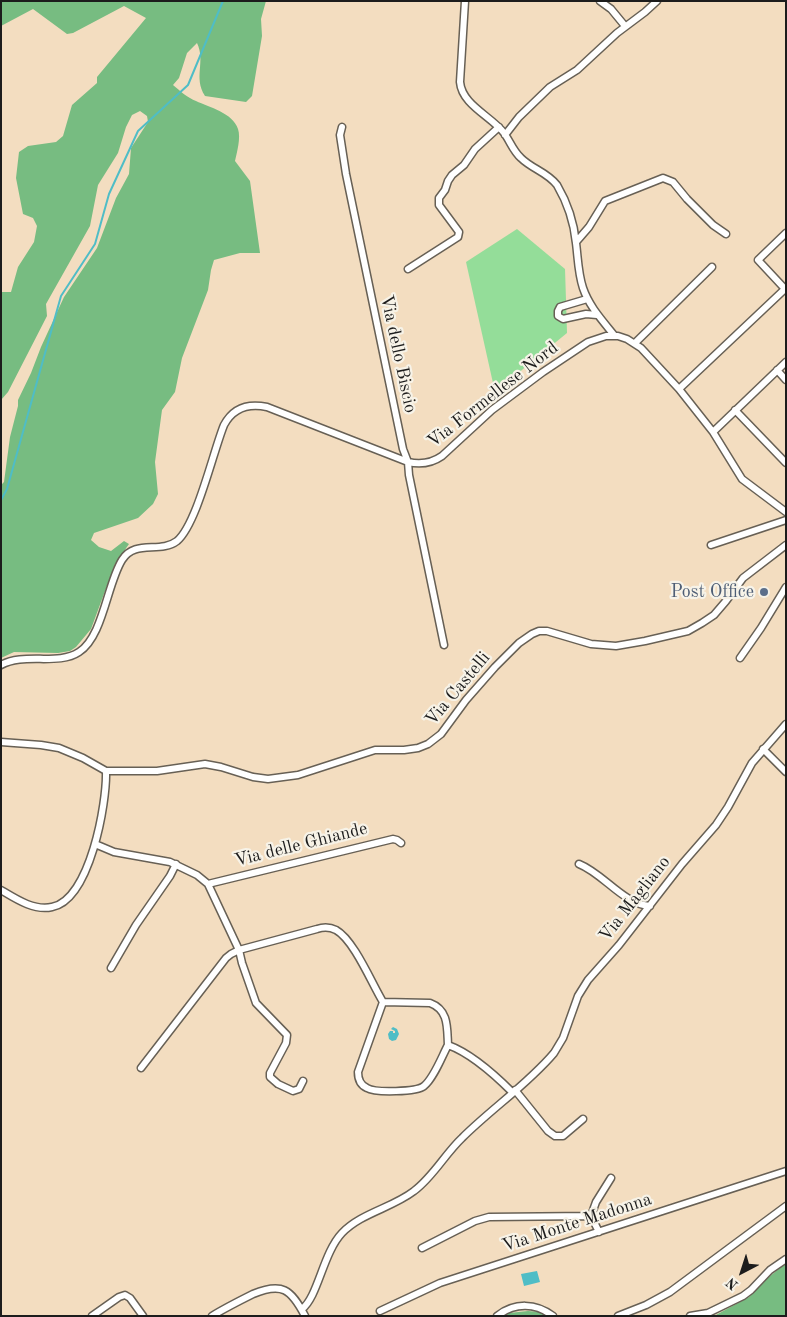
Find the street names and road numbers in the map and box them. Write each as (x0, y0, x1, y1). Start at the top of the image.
street label: Via dello Biscio (375, 293, 421, 415)
street label: Via Formellese Nord (423, 337, 563, 453)
street label: Via Castelli (421, 648, 495, 730)
street label: Via delle Ghiande (232, 818, 370, 872)
street label: Via Magliano (595, 852, 675, 946)
street label: Via Monte Madonna (500, 1189, 654, 1257)

